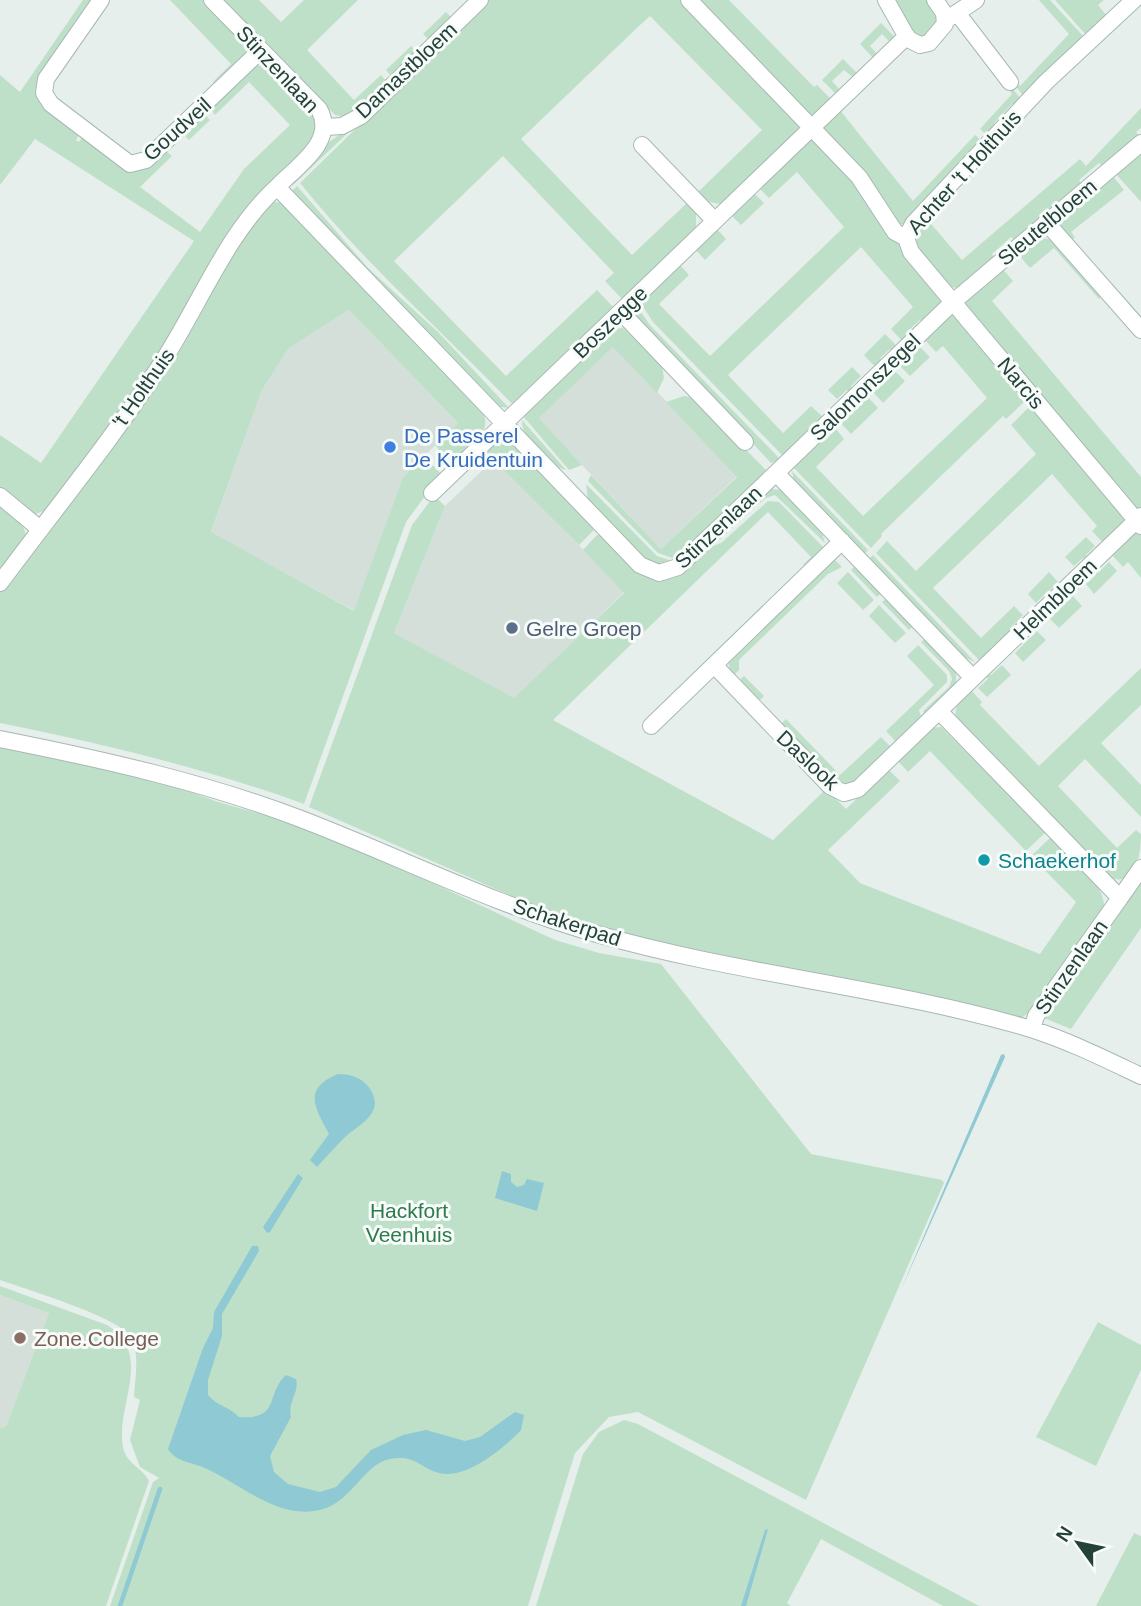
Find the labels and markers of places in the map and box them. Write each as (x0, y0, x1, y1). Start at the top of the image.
place label: De Passerel De Kruidentuin (404, 424, 543, 471)
marker: De Passerel De Kruidentuin (382, 439, 398, 455)
place label: Gelre Groep (526, 617, 642, 640)
marker: Gelre Groep (504, 620, 520, 636)
place label: Schaekerhof (998, 849, 1116, 872)
marker: Schaekerhof (976, 852, 992, 868)
place label: Zone.College (34, 1327, 159, 1350)
marker: Zone.College (12, 1330, 28, 1346)

